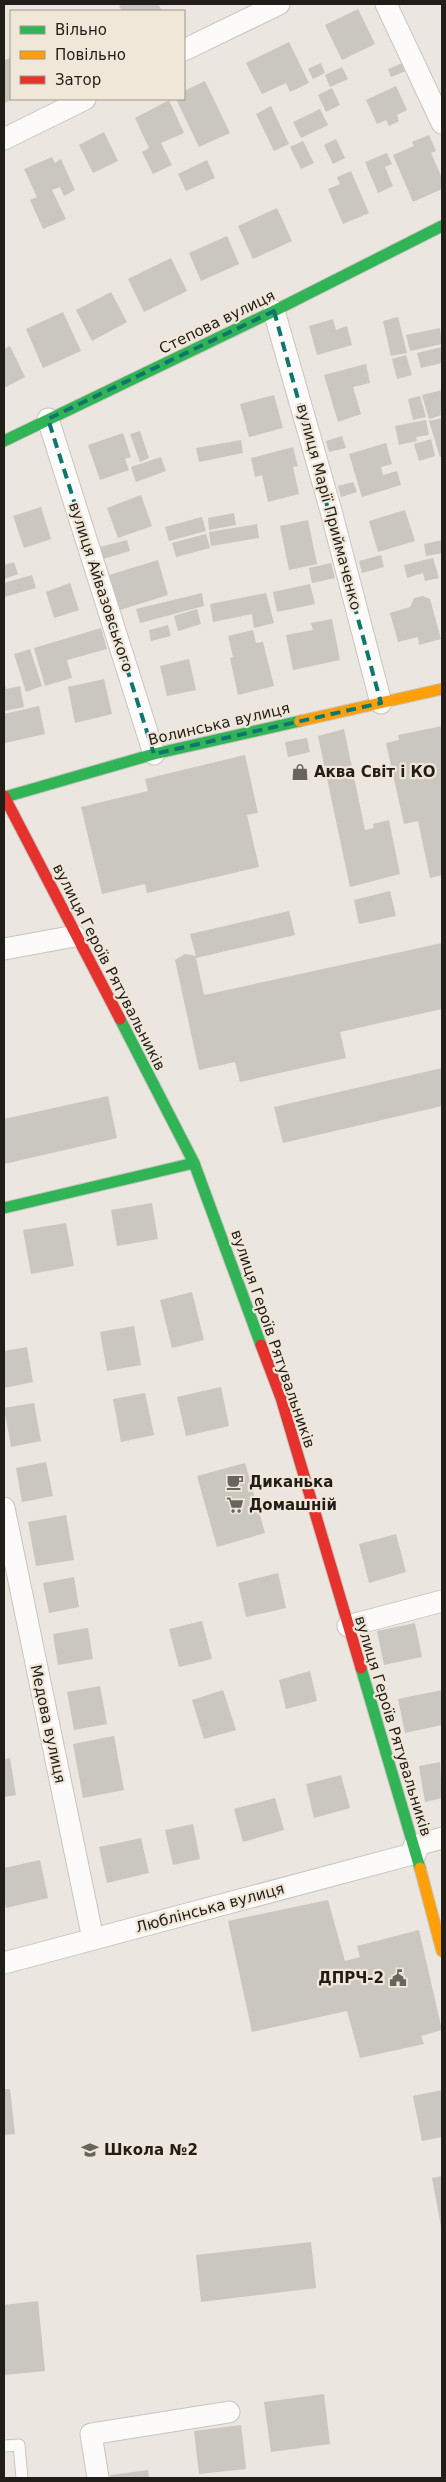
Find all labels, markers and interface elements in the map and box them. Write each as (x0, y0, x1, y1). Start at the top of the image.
legend (10, 10, 185, 100)
text: Вільно (55, 21, 107, 39)
text: Повільно (55, 46, 126, 64)
text: Затор (55, 71, 101, 89)
street label: Степова вулиця (156, 286, 278, 358)
street label: вулиця Марії Приймаченко (293, 402, 365, 612)
street label: вулиця Айвазовського (65, 500, 137, 674)
street label: Волинська вулиця (146, 699, 292, 749)
shop icon: Аква Світ і КО (290, 762, 310, 782)
place label: Аква Світ і КО (314, 763, 436, 781)
street label: вулиця Героїв Рятувальників (49, 861, 169, 1073)
street label: вулиця Героїв Рятувальників (227, 1227, 319, 1451)
cafe icon: Диканька (225, 1472, 245, 1492)
place label: Диканька (249, 1473, 333, 1491)
supermarket icon: Домашній (225, 1495, 245, 1515)
place label: Домашній (249, 1496, 337, 1514)
street label: вулиця Героїв Рятувальників (351, 1614, 435, 1838)
street label: Медова вулиця (27, 1663, 69, 1785)
street label: Люблінська вулиця (134, 1879, 286, 1937)
public building icon: ДПРЧ-2 (388, 1968, 408, 1988)
place label: ДПРЧ-2 (318, 1969, 384, 1987)
school or university icon: Школа №2 (80, 2140, 100, 2160)
place label: Школа №2 (104, 2141, 198, 2159)

